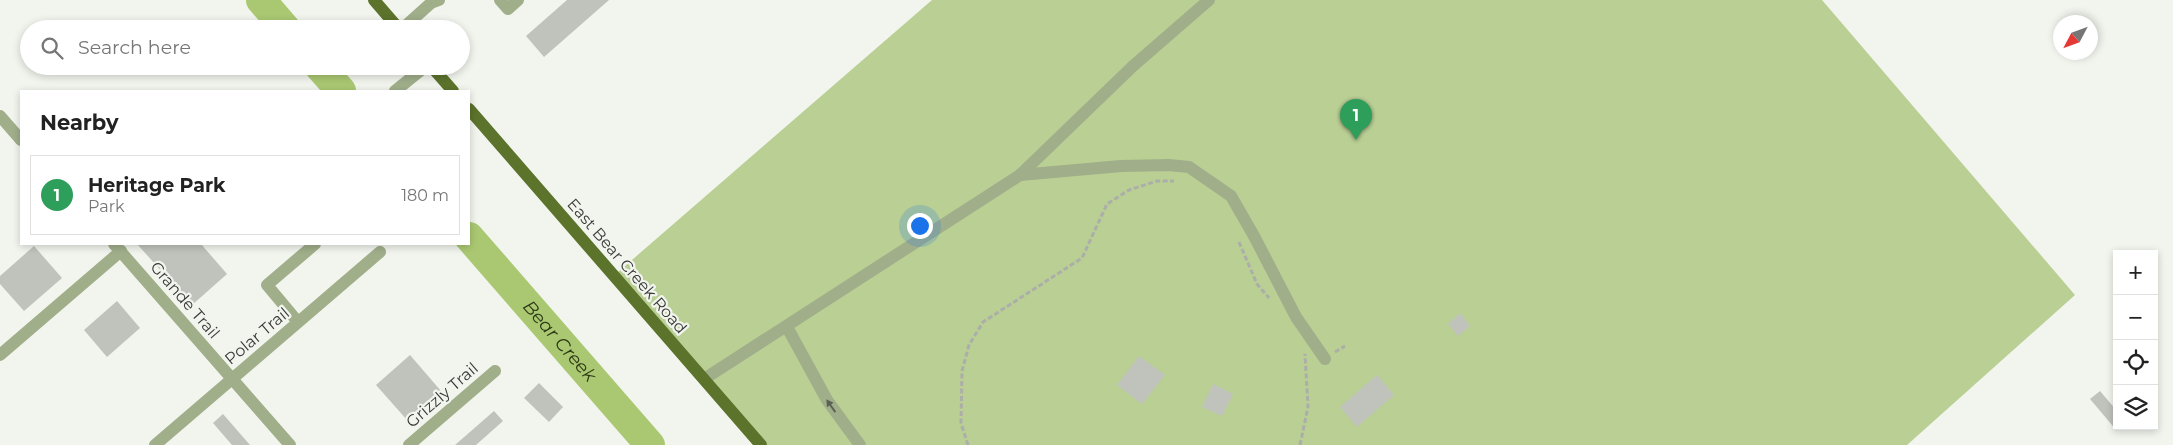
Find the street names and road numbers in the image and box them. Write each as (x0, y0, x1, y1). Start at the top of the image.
street label: East Bear Creek Road (563, 195, 691, 337)
street label: Grande Trail (146, 258, 224, 342)
street label: Polar Trail (221, 304, 293, 368)
street label: Grizzly Trail (402, 359, 482, 431)

